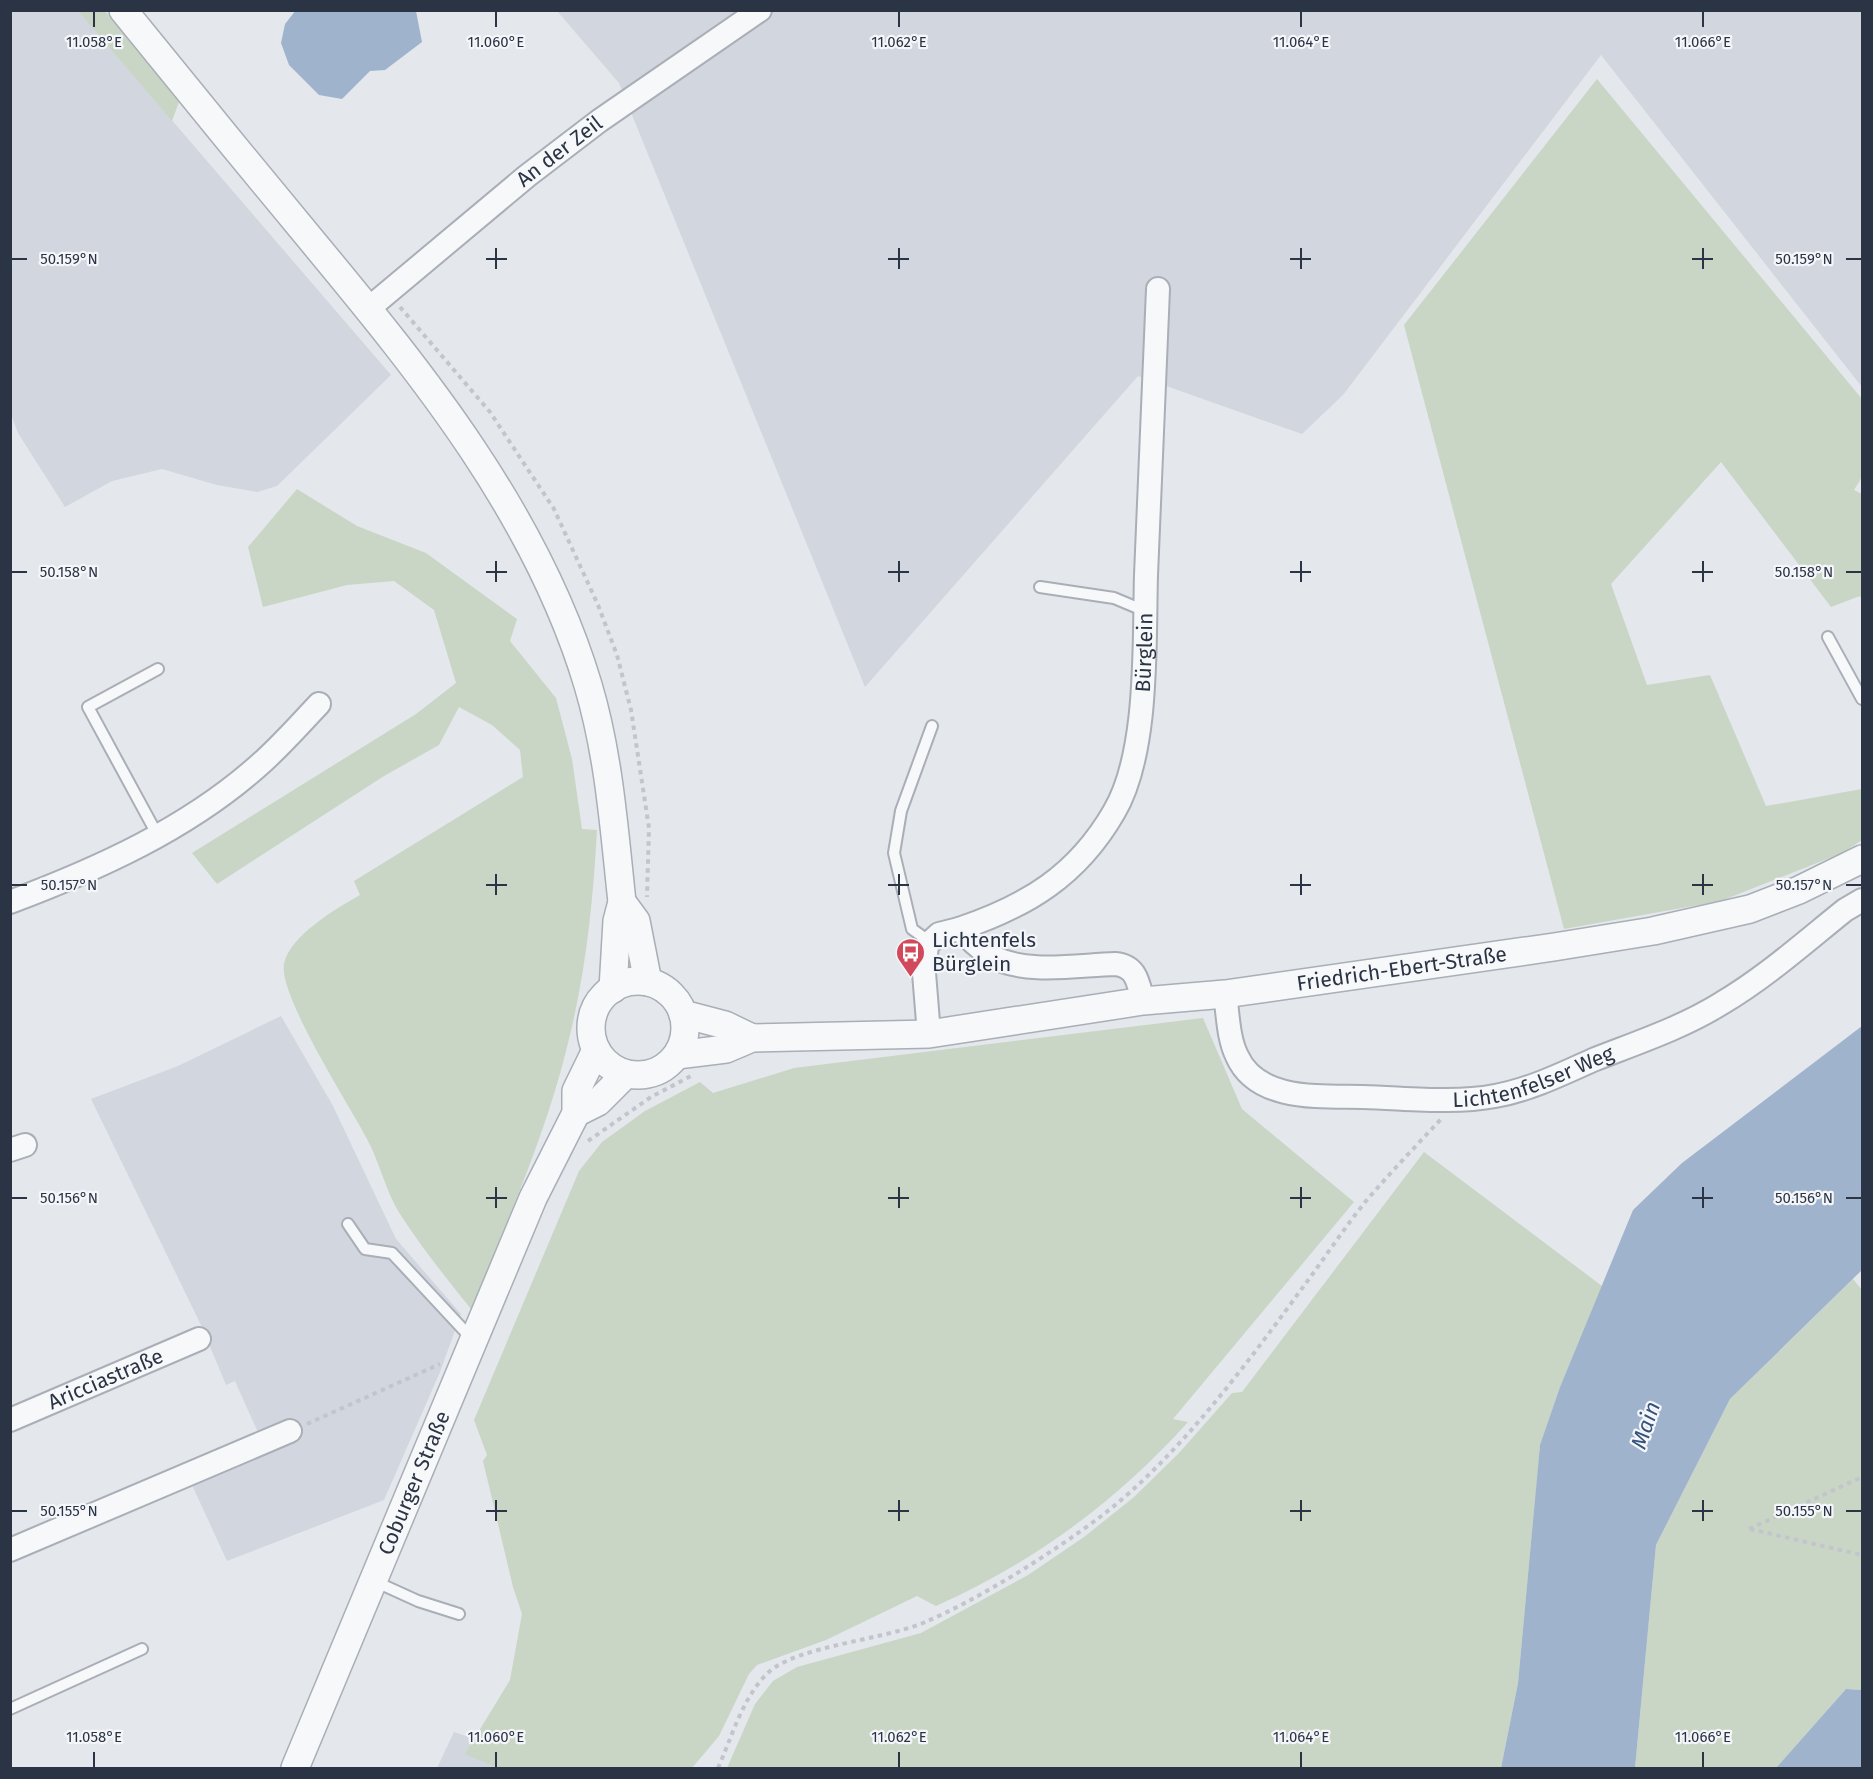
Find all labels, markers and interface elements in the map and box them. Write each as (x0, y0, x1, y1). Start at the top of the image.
text: 11.058°E (66, 33, 122, 51)
text: 11.060°E (468, 33, 524, 51)
text: 11.062°E (871, 33, 927, 51)
text: 11.064°E (1273, 33, 1329, 51)
text: 11.066°E (1675, 33, 1731, 51)
street label: An der Zeil (511, 110, 608, 192)
text: 50.159°N (40, 250, 98, 268)
text: 50.159°N (1775, 250, 1833, 268)
text: 50.158°N (40, 563, 98, 581)
text: 50.158°N (1775, 563, 1833, 581)
street label: Bürglein (1130, 612, 1158, 693)
text: 50.157°N (41, 876, 97, 894)
text: 50.157°N (1776, 876, 1832, 894)
place label: Lichtenfels Bürglein (932, 927, 1036, 977)
bus stop icon: Lichtenfels Bürglein (895, 936, 927, 978)
street label: Friedrich-Ebert-Straße (1295, 941, 1508, 997)
street label: Lichtenfelser Weg (1452, 1040, 1618, 1113)
text: 50.156°N (40, 1189, 98, 1207)
text: 50.156°N (1775, 1189, 1833, 1207)
street label: Aricciastraße (44, 1343, 167, 1415)
water label: Main (1625, 1398, 1666, 1452)
street label: Coburger Straße (372, 1407, 456, 1559)
text: 50.155°N (40, 1502, 98, 1520)
text: 50.155°N (1775, 1502, 1833, 1520)
text: 11.058°E (66, 1728, 122, 1746)
text: 11.060°E (468, 1728, 524, 1746)
text: 11.062°E (871, 1728, 927, 1746)
text: 11.064°E (1273, 1728, 1329, 1746)
text: 11.066°E (1675, 1728, 1731, 1746)

